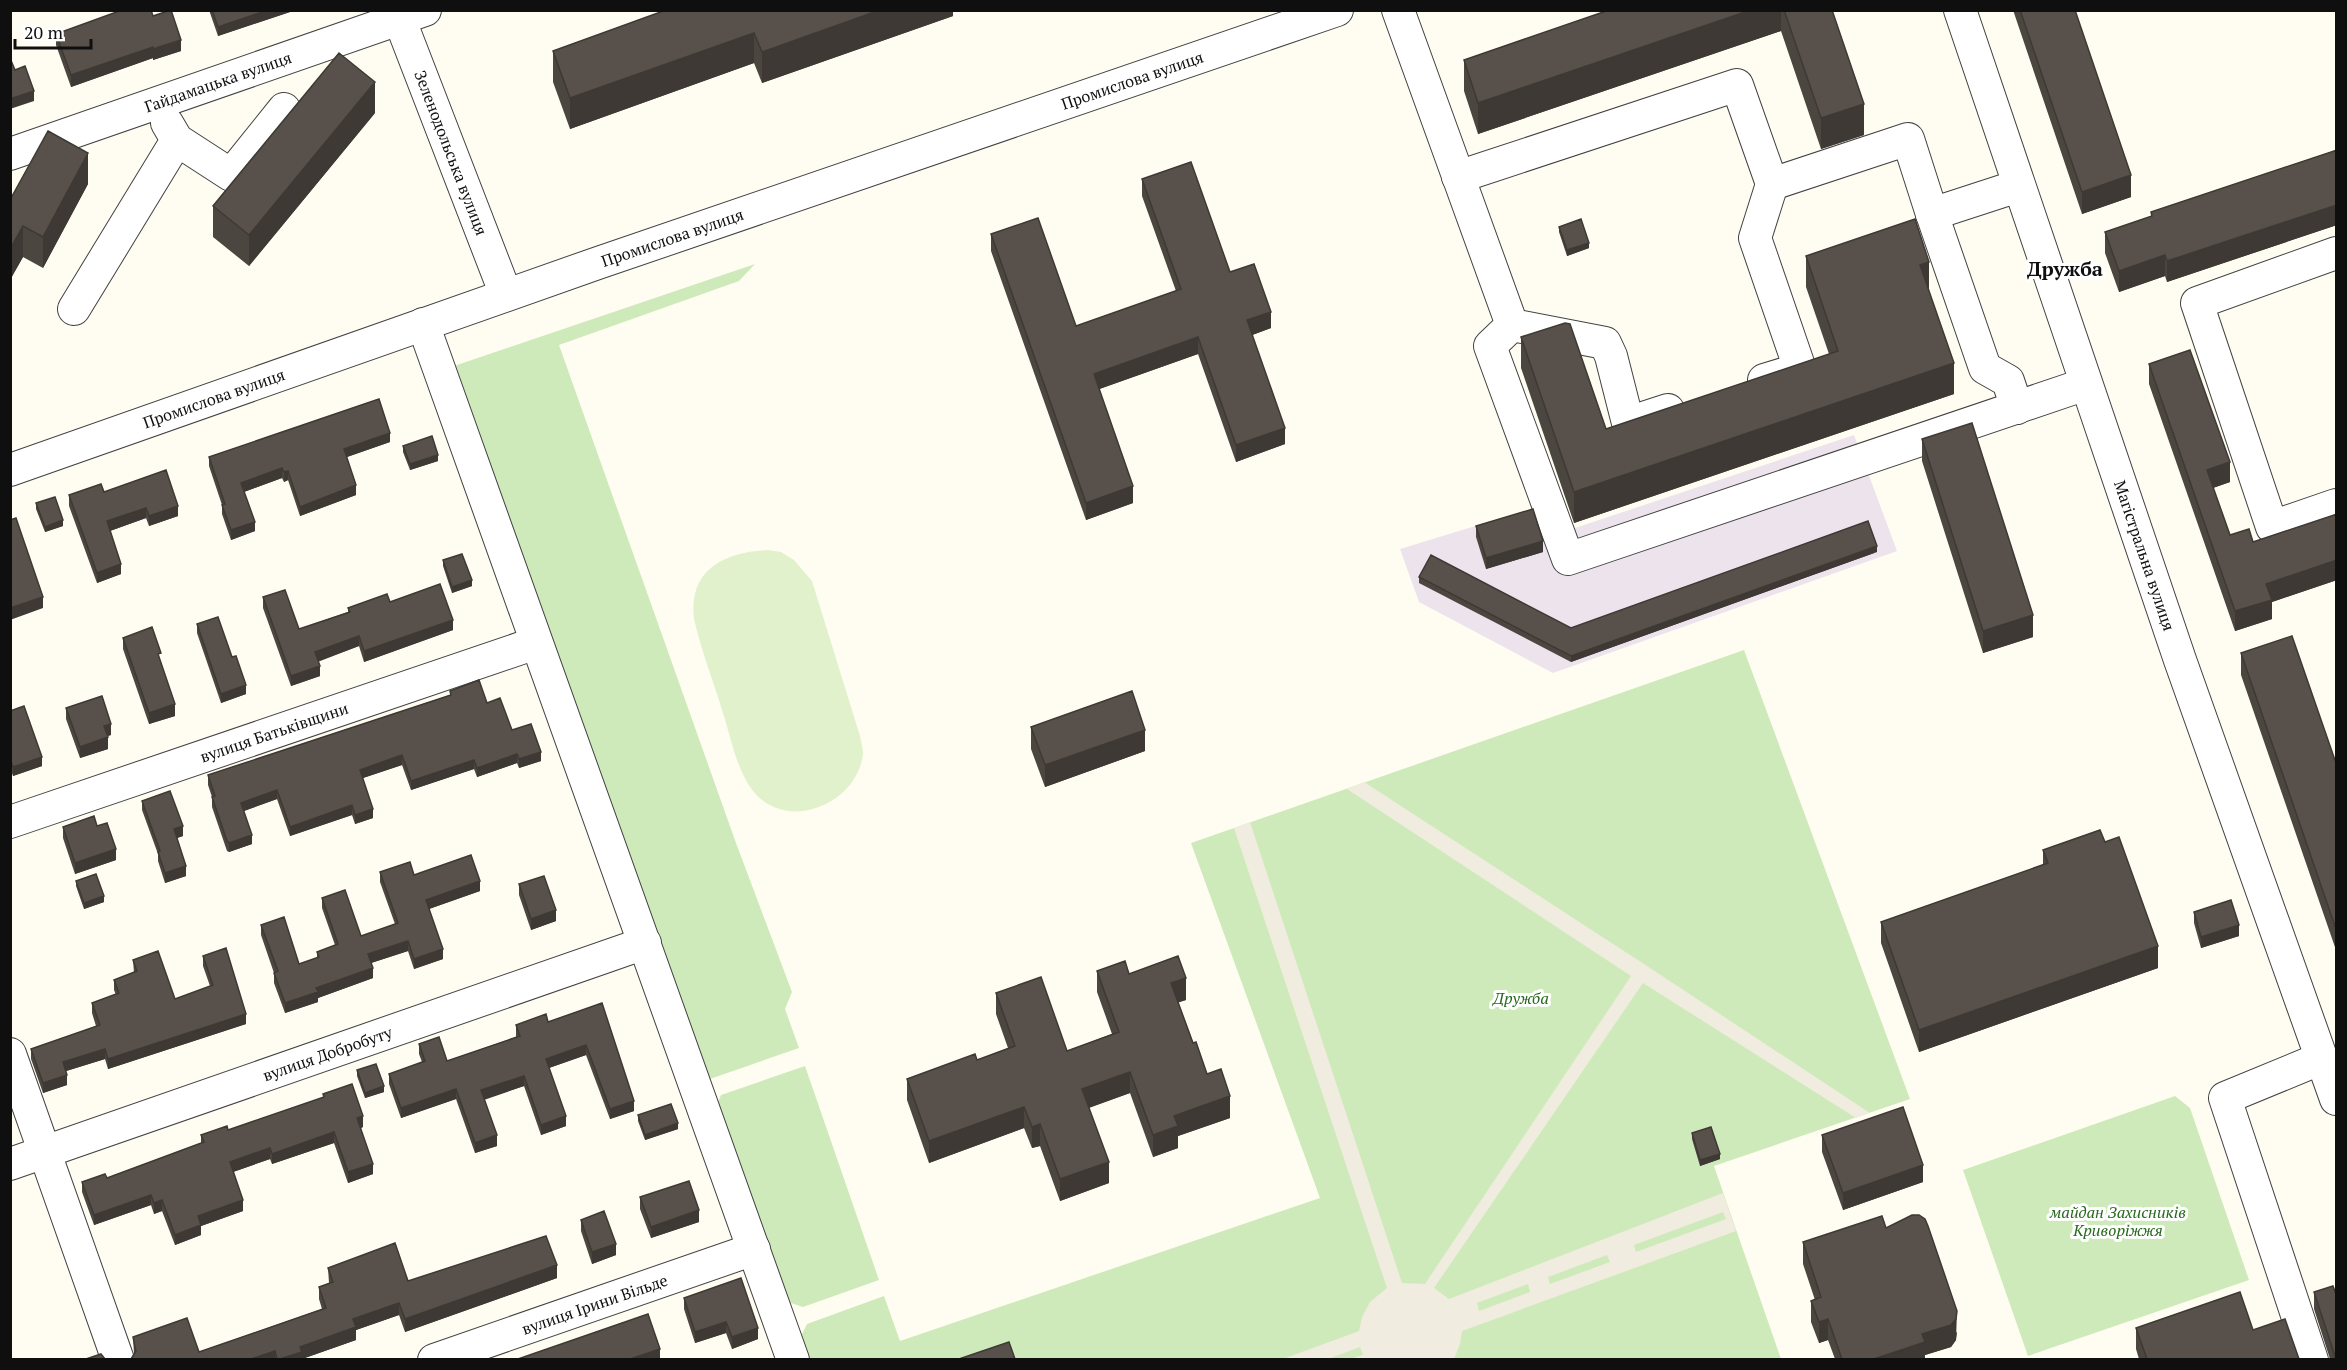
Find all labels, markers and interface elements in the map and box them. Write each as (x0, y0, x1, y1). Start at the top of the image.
scale bar (15, 12, 92, 50)
text: 20 m (24, 20, 64, 44)
street label: Гайдамацька вулиця (141, 46, 294, 118)
street label: Промислова вулиця (1058, 46, 1206, 115)
street label: Зеленодольська вулиця (409, 67, 493, 238)
street label: Промислова вулиця (598, 203, 746, 272)
district label: Дружба (2027, 255, 2103, 282)
street label: Промислова вулиця (140, 363, 288, 433)
street label: Магістральна вулиця (2109, 477, 2180, 634)
street label: вулиця Батьківщини (197, 697, 351, 768)
park label: Дружба (1492, 987, 1549, 1009)
street label: вулиця Добробуту (260, 1021, 396, 1086)
park label: майдан Захисників Криворіжжя (2049, 1201, 2186, 1241)
street label: вулиця Ірини Вільде (519, 1269, 671, 1340)

